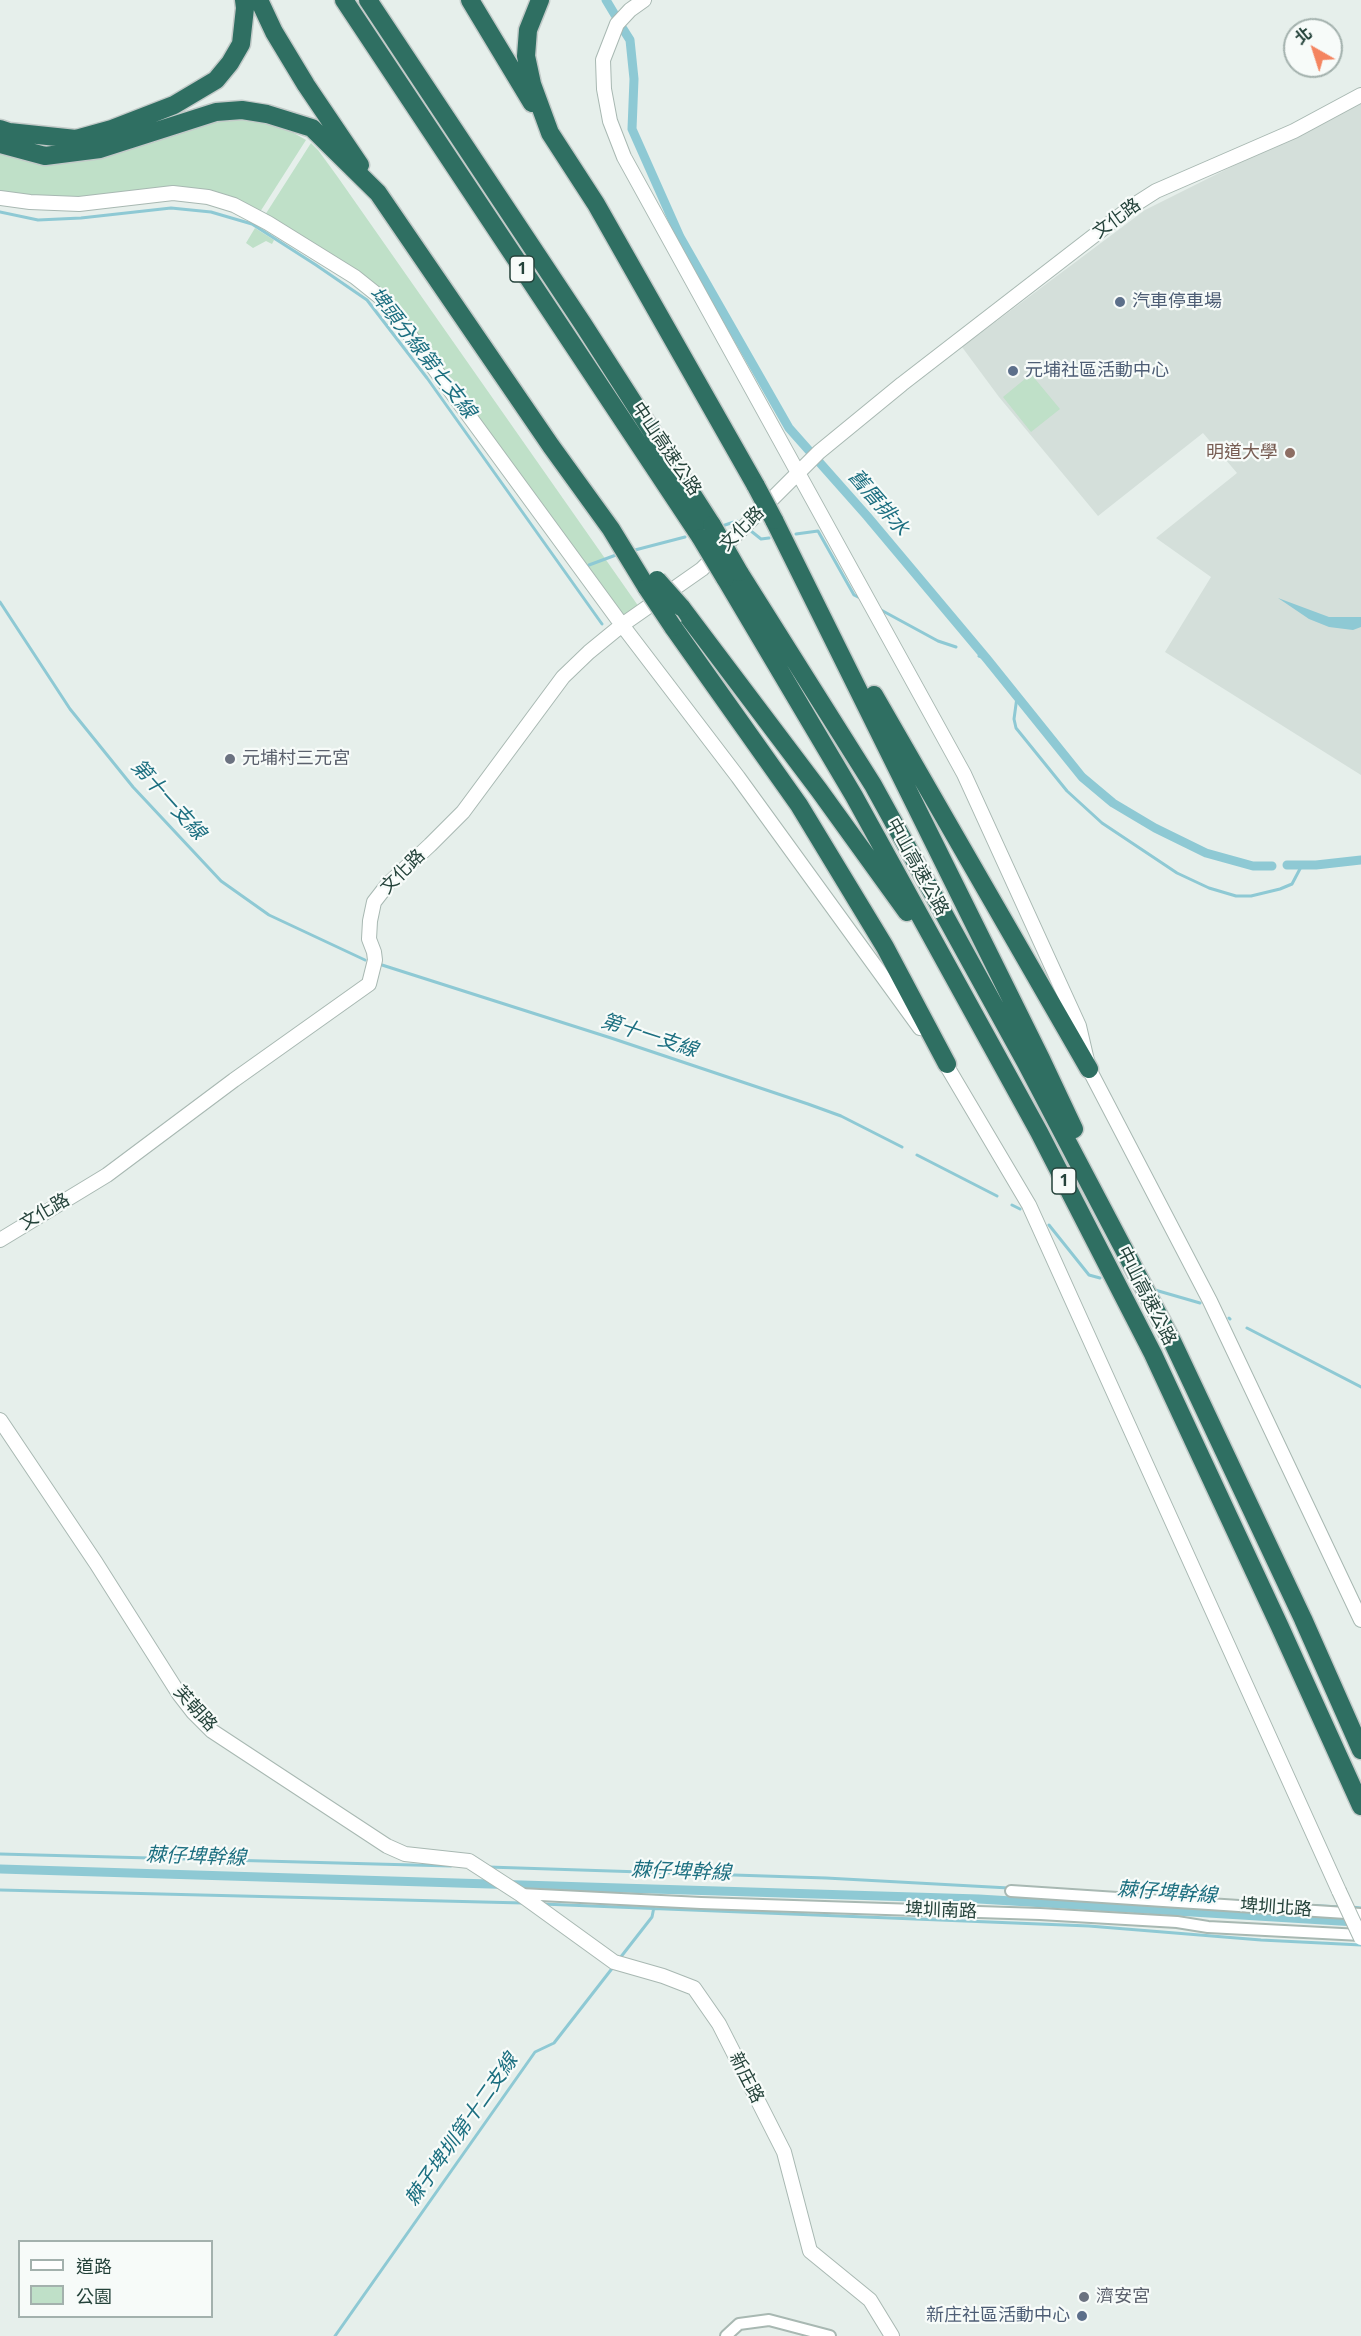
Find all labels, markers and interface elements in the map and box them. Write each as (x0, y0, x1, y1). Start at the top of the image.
north arrow (1283, 18, 1343, 78)
text: 北 (1290, 22, 1316, 49)
street label: 文化路 (1089, 194, 1145, 244)
road number: 1 (510, 256, 534, 282)
water label: 埤頭分線第七支線 (363, 283, 481, 423)
place label: 汽車停車場 (1132, 291, 1222, 313)
marker: 汽車停車場 (1113, 295, 1127, 309)
place label: 元埔社區活動中心 (1025, 360, 1169, 382)
marker: 元埔社區活動中心 (1006, 364, 1020, 378)
street label: 中山高速公路 (627, 398, 705, 500)
place label: 明道大學 (1206, 442, 1278, 464)
marker: 明道大學 (1283, 446, 1297, 460)
water label: 舊厝排水 (843, 465, 913, 541)
street label: 文化路 (715, 502, 769, 556)
place label: 元埔村三元宮 (242, 748, 350, 770)
marker: 元埔村三元宮 (223, 752, 237, 766)
water label: 第十一支線 (126, 755, 210, 845)
street label: 中山高速公路 (881, 815, 953, 919)
street label: 文化路 (376, 845, 430, 899)
water label: 第十一支線 (598, 1009, 700, 1063)
road number: 1 (1052, 1168, 1076, 1194)
street label: 文化路 (16, 1189, 74, 1235)
street label: 中山高速公路 (1112, 1243, 1180, 1349)
street label: 芙朝路 (169, 1682, 221, 1736)
water label: 棘仔埤幹線 (146, 1843, 246, 1871)
water label: 棘仔埤幹線 (631, 1858, 731, 1886)
water label: 棘仔埤幹線 (1116, 1878, 1218, 1908)
street label: 埤圳北路 (1239, 1895, 1313, 1921)
street label: 埤圳南路 (905, 1899, 977, 1923)
water label: 棘子埤圳第十二支線 (401, 2049, 523, 2211)
street label: 新庄路 (724, 2049, 768, 2107)
legend (18, 2240, 213, 2318)
text: 道路 (76, 2254, 112, 2278)
text: 公園 (76, 2284, 112, 2308)
place label: 濟安宮 (1096, 2286, 1150, 2308)
marker: 濟安宮 (1077, 2290, 1091, 2304)
place label: 新庄社區活動中心 (926, 2305, 1070, 2327)
marker: 新庄社區活動中心 (1075, 2309, 1089, 2323)

